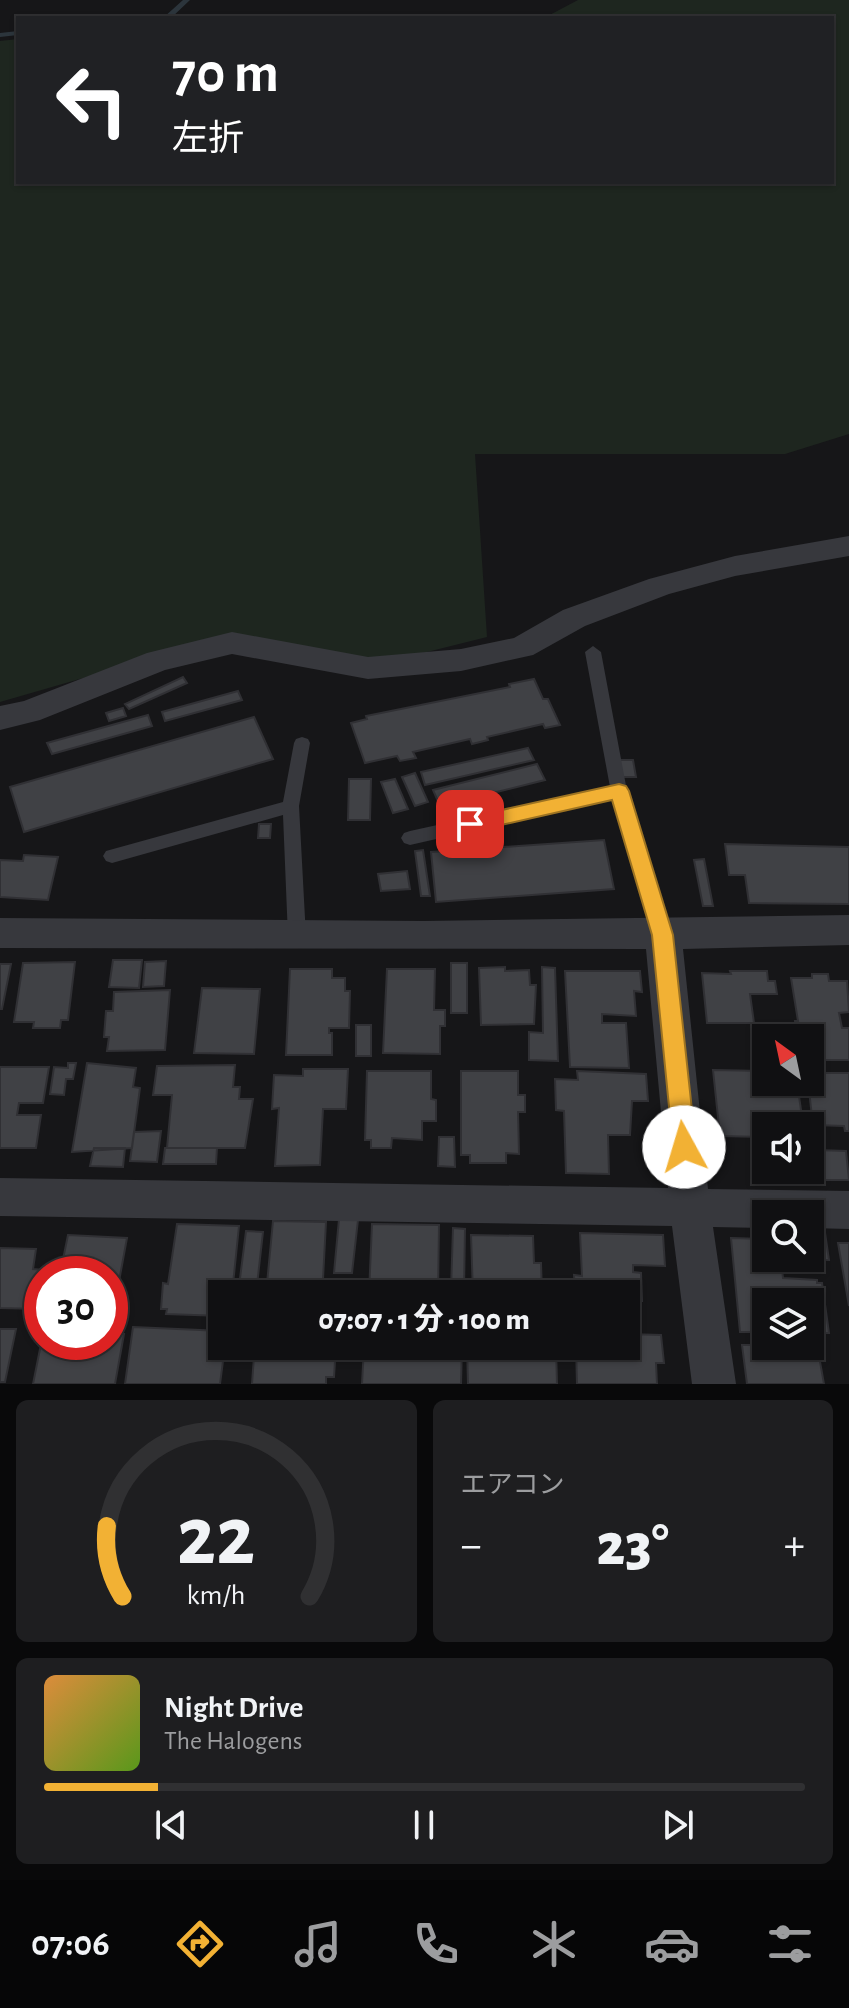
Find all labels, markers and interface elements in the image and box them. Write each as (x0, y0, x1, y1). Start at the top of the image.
text: 70 m (172, 46, 279, 102)
icon: left (40, 48, 144, 152)
text: 左折 (172, 121, 244, 157)
pin (436, 790, 504, 858)
icon: arrive (448, 802, 492, 846)
north arrow (752, 1024, 824, 1096)
map controls (752, 1024, 824, 1360)
position arrow (642, 1105, 726, 1189)
button: sound (752, 1112, 824, 1184)
button: search (752, 1200, 824, 1272)
speed limit sign: 30 (24, 1256, 128, 1360)
button: layers (752, 1288, 824, 1360)
text: 07:07 · 1 分 · 100 m (318, 1305, 530, 1335)
text: エアコン (461, 1472, 565, 1498)
text: 22 (177, 1496, 255, 1580)
text: 23° (596, 1516, 669, 1576)
text: − (461, 1524, 482, 1568)
text: + (784, 1524, 805, 1568)
text: km/h (187, 1581, 246, 1610)
text: Night Drive (164, 1693, 303, 1723)
text: The Halogens (164, 1728, 302, 1754)
icon: previous (149, 1803, 193, 1847)
icon: pause (402, 1803, 446, 1847)
icon: next (656, 1803, 700, 1847)
icon: directions (172, 1916, 228, 1972)
icon: music (290, 1916, 346, 1972)
icon: phone (408, 1916, 464, 1972)
icon: climate (526, 1916, 582, 1972)
icon: car (644, 1916, 700, 1972)
icon: filters (762, 1916, 818, 1972)
text: 07:06 (31, 1926, 110, 1962)

